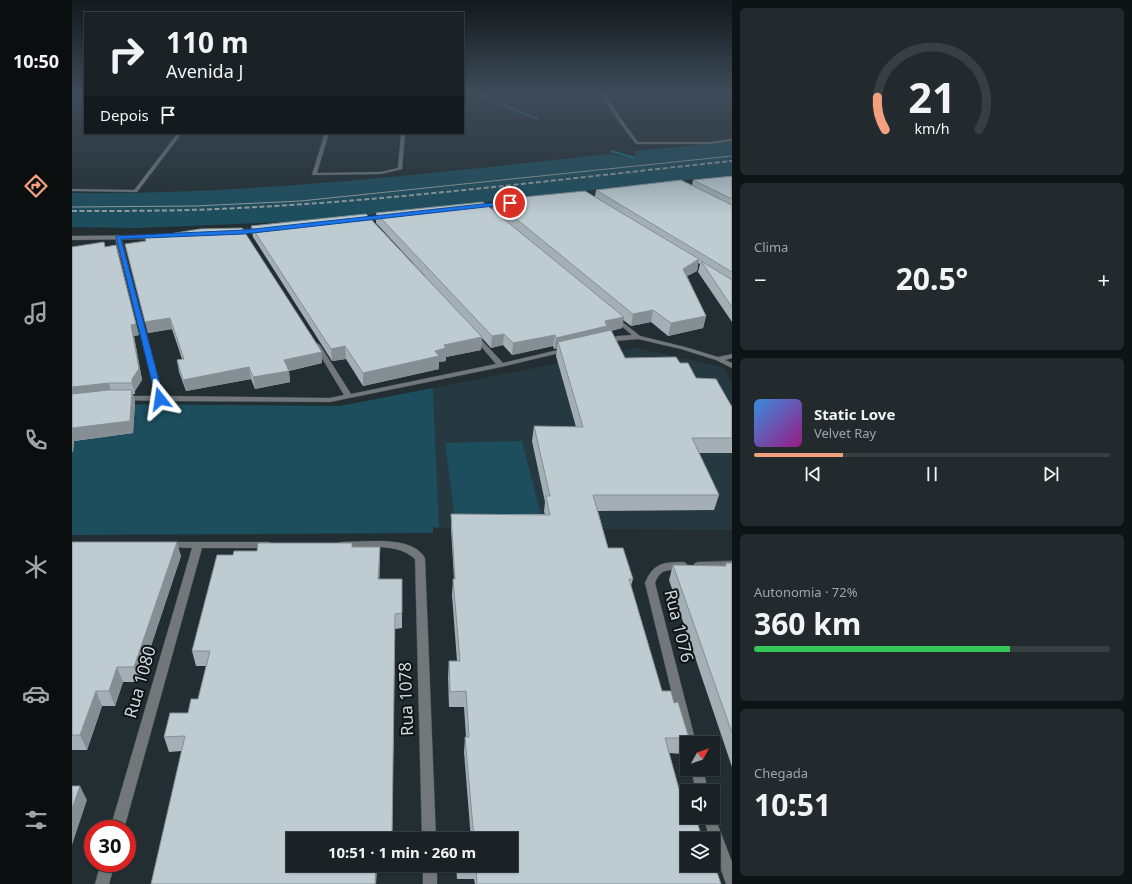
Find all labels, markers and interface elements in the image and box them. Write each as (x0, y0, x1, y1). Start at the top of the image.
text: 110 m (166, 23, 249, 61)
icon: right (100, 28, 152, 80)
text: 10:50 (13, 49, 59, 73)
text: Avenida J (166, 59, 243, 83)
text: 21 (908, 68, 956, 124)
icon: arrive (157, 104, 179, 126)
text: Depois (100, 105, 149, 125)
text: km/h (914, 118, 950, 137)
icon: directions (22, 172, 50, 200)
pin (493, 186, 527, 220)
icon: arrive (499, 192, 521, 214)
text: Clima (754, 238, 788, 256)
text: 20.5° (896, 258, 968, 299)
text: − (754, 264, 767, 294)
text: + (1097, 264, 1110, 294)
icon: music (22, 299, 50, 327)
position arrow (139, 378, 181, 420)
text: Static Love (814, 404, 895, 424)
text: Velvet Ray (814, 424, 876, 442)
icon: phone (22, 426, 50, 454)
icon: previous (802, 463, 824, 485)
icon: pause (921, 463, 943, 485)
icon: next (1040, 463, 1062, 485)
icon: climate (22, 553, 50, 581)
text: Autonomia · 72% (754, 583, 858, 601)
street label: Rua 1076 (659, 587, 700, 665)
text: 360 km (754, 603, 861, 644)
street label: Rua 1080 (118, 643, 161, 721)
street label: Rua 1078 (393, 662, 418, 736)
icon: car (22, 680, 50, 708)
north arrow (680, 736, 720, 776)
map controls (680, 736, 720, 872)
text: Chegada (754, 764, 808, 782)
button: sound (680, 784, 720, 824)
text: 10:51 (754, 784, 831, 825)
icon: filters (22, 806, 50, 834)
speed limit sign: 30 (84, 820, 136, 872)
button: layers (680, 832, 720, 872)
text: 10:51 · 1 min · 260 m (328, 842, 476, 862)

